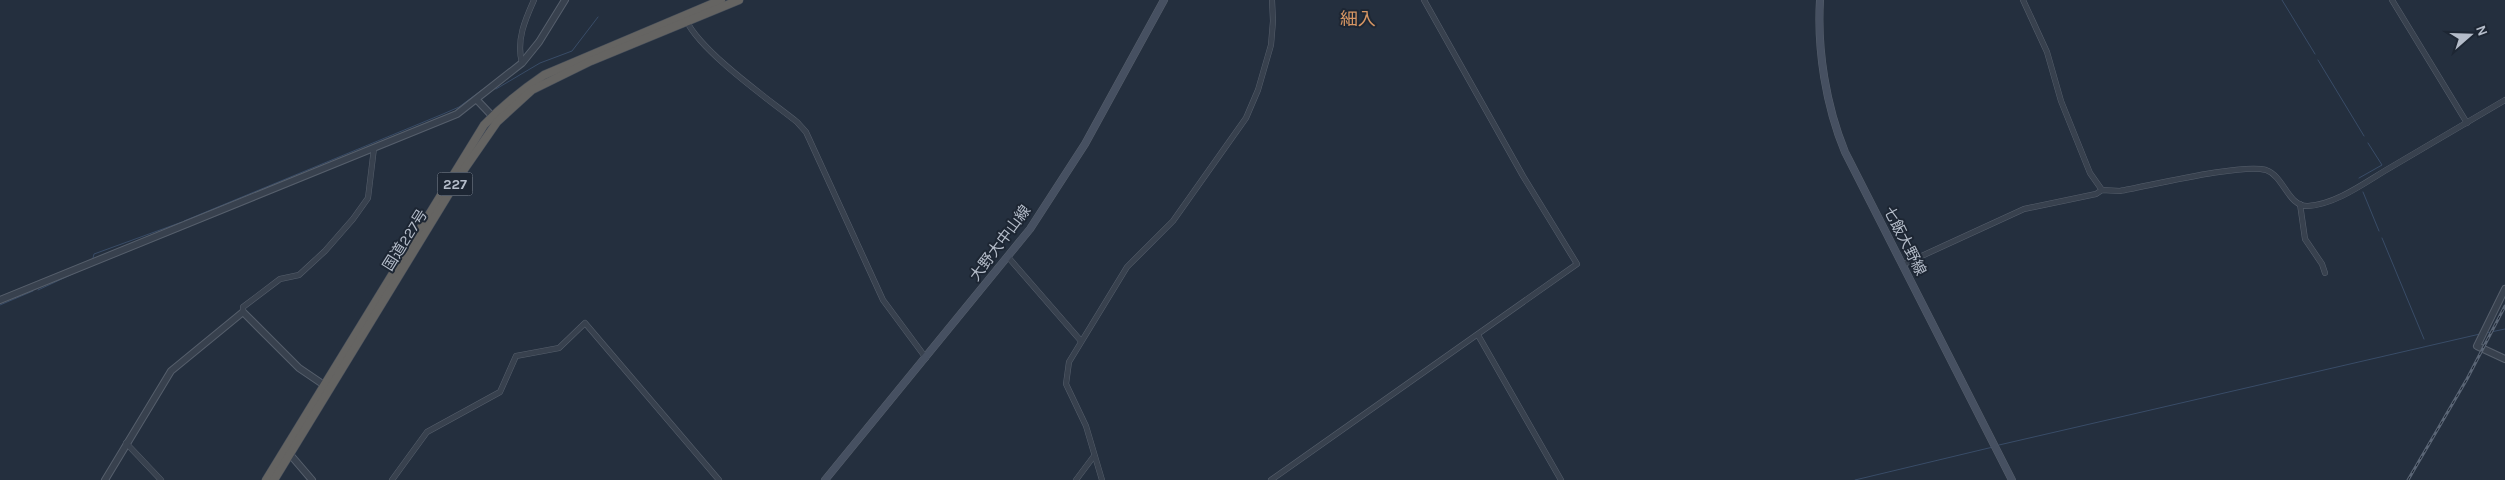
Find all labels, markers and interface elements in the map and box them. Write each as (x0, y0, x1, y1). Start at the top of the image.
district label: 細入 (1340, 8, 1376, 30)
north arrow (2445, 10, 2495, 60)
text: N (2472, 23, 2491, 38)
road number: 227 (438, 172, 472, 195)
street label: 大野大中山線 (966, 202, 1034, 284)
street label: 七飯大野線 (1880, 203, 1930, 279)
street label: 国道227号 (379, 206, 431, 274)

